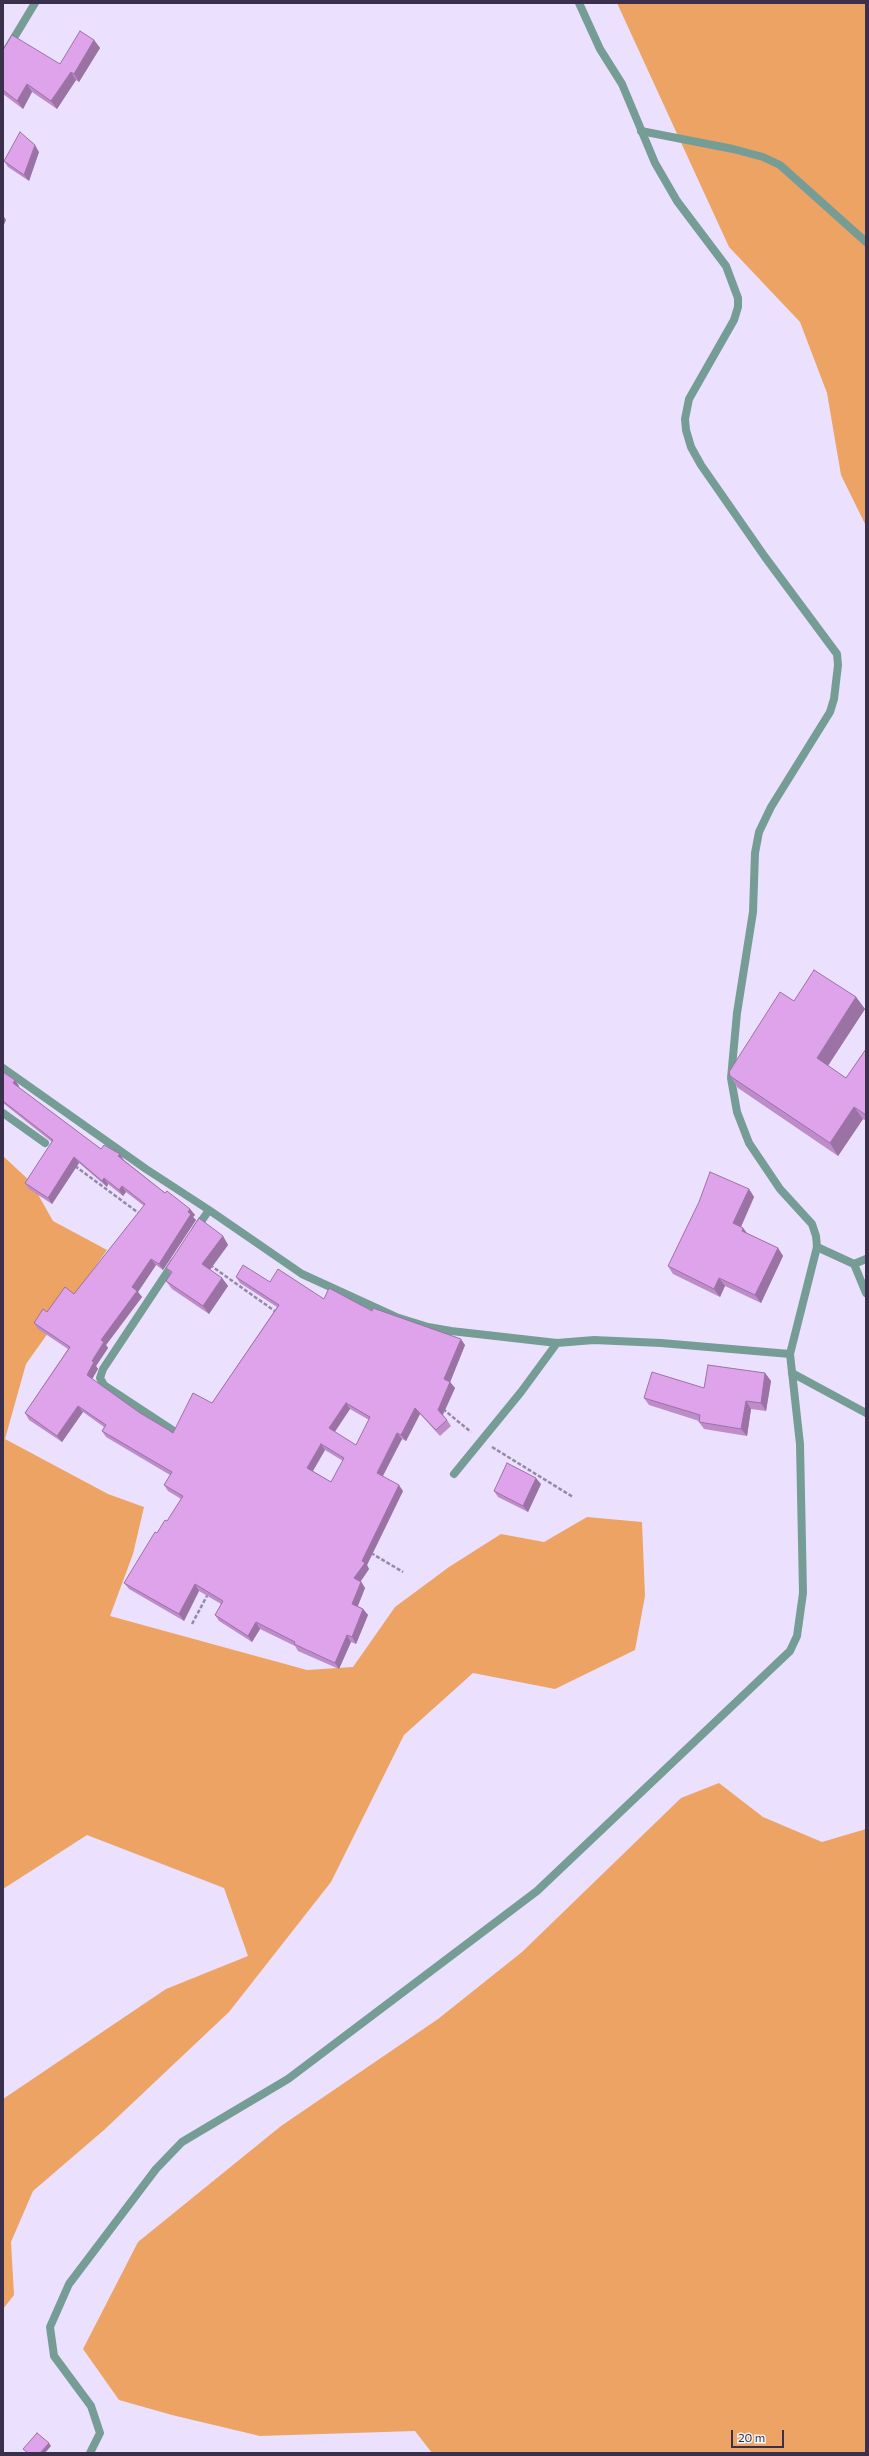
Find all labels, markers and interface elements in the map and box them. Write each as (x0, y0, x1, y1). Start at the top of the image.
scale bar (733, 2422, 786, 2448)
text: 20 m (738, 2430, 765, 2444)

